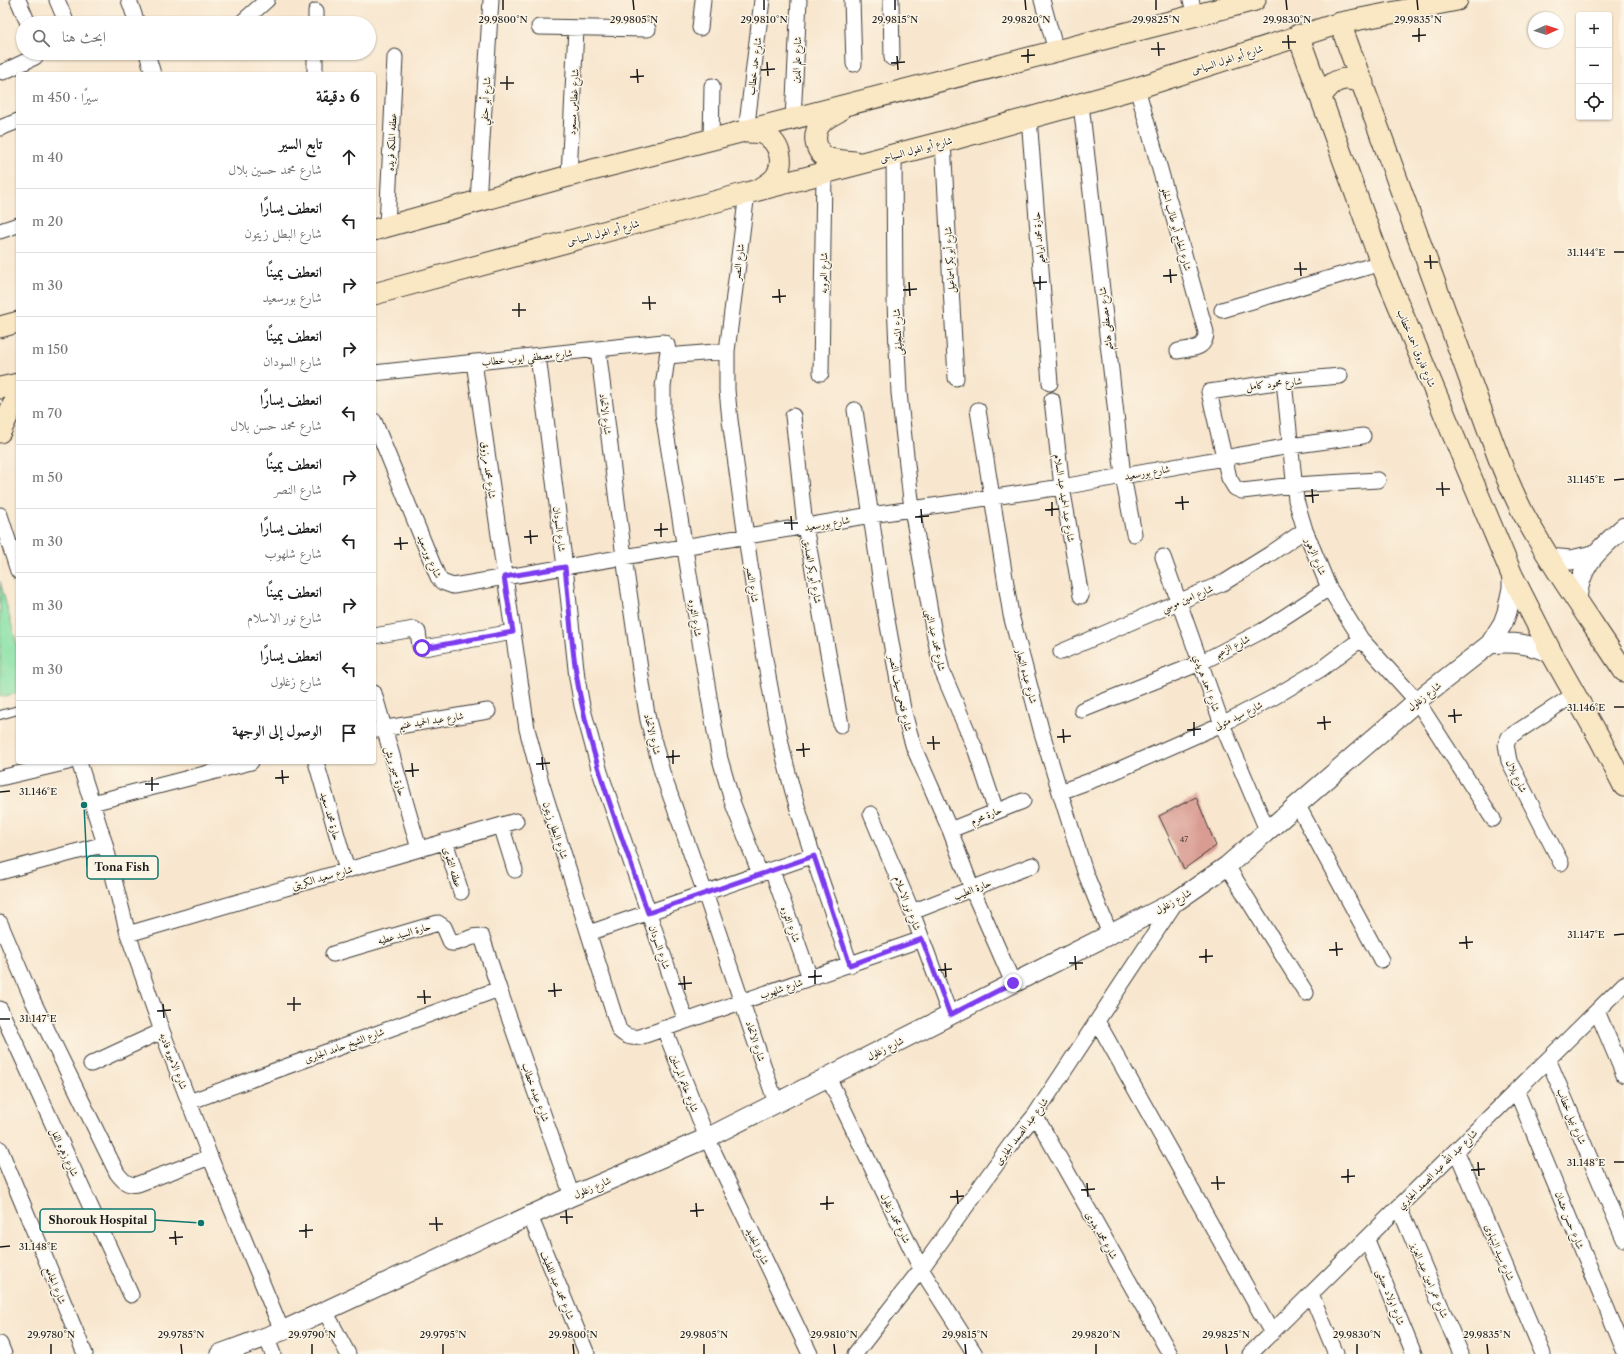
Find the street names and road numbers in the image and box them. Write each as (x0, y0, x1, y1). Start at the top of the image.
street label: شارع حمد خطاب (744, 36, 768, 96)
street label: شارع علم الدين (789, 36, 808, 84)
street label: شارع أبو الهول السياحى (1189, 41, 1266, 80)
street label: شارع غطاس مسعود (565, 68, 585, 136)
street label: شارع أبو حنفي (476, 76, 498, 126)
street label: عطفه الملكه فريده (383, 112, 400, 171)
street label: شارع أبو الهول السياحى (878, 133, 955, 168)
street label: شارع الحاج أبو طالب الحلو (1155, 185, 1196, 273)
street label: حارة محمد ابراهيم (1030, 211, 1051, 265)
street label: شارع أبو الهول السياحى (565, 216, 642, 251)
street label: شارع أبو بكر اسماعيل (940, 226, 961, 294)
street label: شارع النصر (730, 243, 750, 283)
street label: شارع العروبه (817, 252, 833, 294)
street label: شارع مصطفى هاشم (1096, 286, 1119, 352)
street label: شارع فاروق احمد خطاب (1392, 307, 1439, 391)
street label: شارع المنجليفى (890, 308, 908, 356)
street label: شارع مصطفي ايوب خطاب (481, 346, 574, 373)
street label: شارع محمود كامل (1246, 374, 1303, 396)
street label: شارع الاتحاد (594, 393, 615, 436)
street label: شارع محمد مرزوق (475, 441, 499, 500)
street label: شارع عبد الحميد عبد السلام (1048, 453, 1078, 544)
street label: شارع بورسعيد (1123, 462, 1172, 486)
street label: شارع السودان (547, 506, 569, 553)
street label: شارع بورسعيد (803, 513, 852, 537)
street label: شارع بورسعيد (412, 533, 445, 581)
street label: شارع الزهور (1299, 535, 1329, 578)
street label: شارع أبو بكر الصديق (797, 538, 826, 605)
street label: شارع النصر (740, 564, 762, 604)
street label: شارع امين موسي (1160, 582, 1216, 618)
street label: شارع الثوره (683, 599, 705, 638)
street label: شارع محمد عبد النبى (920, 608, 948, 673)
street label: شارع الزعيم (1213, 632, 1254, 664)
street label: شارع عبده النجار (1010, 646, 1040, 706)
street label: شارع فتحى سيف النصر (883, 653, 915, 733)
street label: شارع احمد هريدي (1187, 653, 1223, 715)
street label: شارع زغلول (1405, 679, 1446, 716)
street label: شارع سيد متولى (1212, 698, 1266, 735)
street label: شارع عبد الحميد غنيم (398, 709, 466, 736)
street label: شارع الاتحاد (638, 712, 664, 757)
street label: حارة سمير بريش (381, 745, 409, 798)
street label: شارع بلال (1500, 758, 1530, 796)
street label: حارة محمد سعيد (317, 790, 344, 842)
street label: شارع البطل زيتون (537, 800, 571, 862)
street label: حارة محرم (969, 803, 1005, 830)
street label: عطفه التقوى (440, 845, 465, 889)
street label: شارع سعيد الكريتى (290, 863, 355, 895)
street label: شارع نور الاسلام (888, 874, 924, 934)
street label: حارة الطيب (951, 876, 993, 904)
street label: شارع زغلول (1153, 886, 1195, 920)
street label: شارع الثوره (775, 904, 803, 945)
street label: حارة السيد عطيه (376, 920, 432, 947)
street label: شارع السودان (643, 924, 673, 972)
street label: شارع شلهوب (758, 975, 805, 1004)
street label: شارع الاتحاد (740, 1019, 768, 1064)
street label: شارع الشيخ حامد الجابرى (303, 1025, 387, 1069)
street label: شارع الاميره فاديه (154, 1031, 190, 1093)
street label: شارع زغلول (865, 1034, 907, 1066)
street label: شارع خاتم المرسلين (665, 1052, 702, 1116)
street label: شارع عبده خطاب (516, 1061, 552, 1125)
street label: شارع نبيل خطاب (1551, 1086, 1589, 1148)
street label: شارع عبد الصمد الجابرى (992, 1095, 1054, 1169)
street label: شارع زهره الفل (45, 1126, 82, 1180)
street label: شارع عبد الله عبد الصمد الجابري (1394, 1126, 1482, 1214)
street label: شارع زغلول (571, 1173, 614, 1204)
street label: شارع حسن عثمان (1549, 1190, 1587, 1252)
street label: شارع محمد زغلول (875, 1191, 913, 1247)
street label: شارع محمد بدوى (1080, 1209, 1121, 1263)
street label: شارع سيد البنهاوى (1479, 1222, 1517, 1284)
street label: شارع الجديد (740, 1226, 772, 1269)
street label: شارع عمر امين عبد العزيز (1405, 1240, 1451, 1321)
street label: شارع محمد عبد اللطيف (535, 1249, 577, 1323)
street label: شارع الجامع (39, 1264, 69, 1307)
street label: شارع اولاد حبشى (1371, 1267, 1408, 1329)

